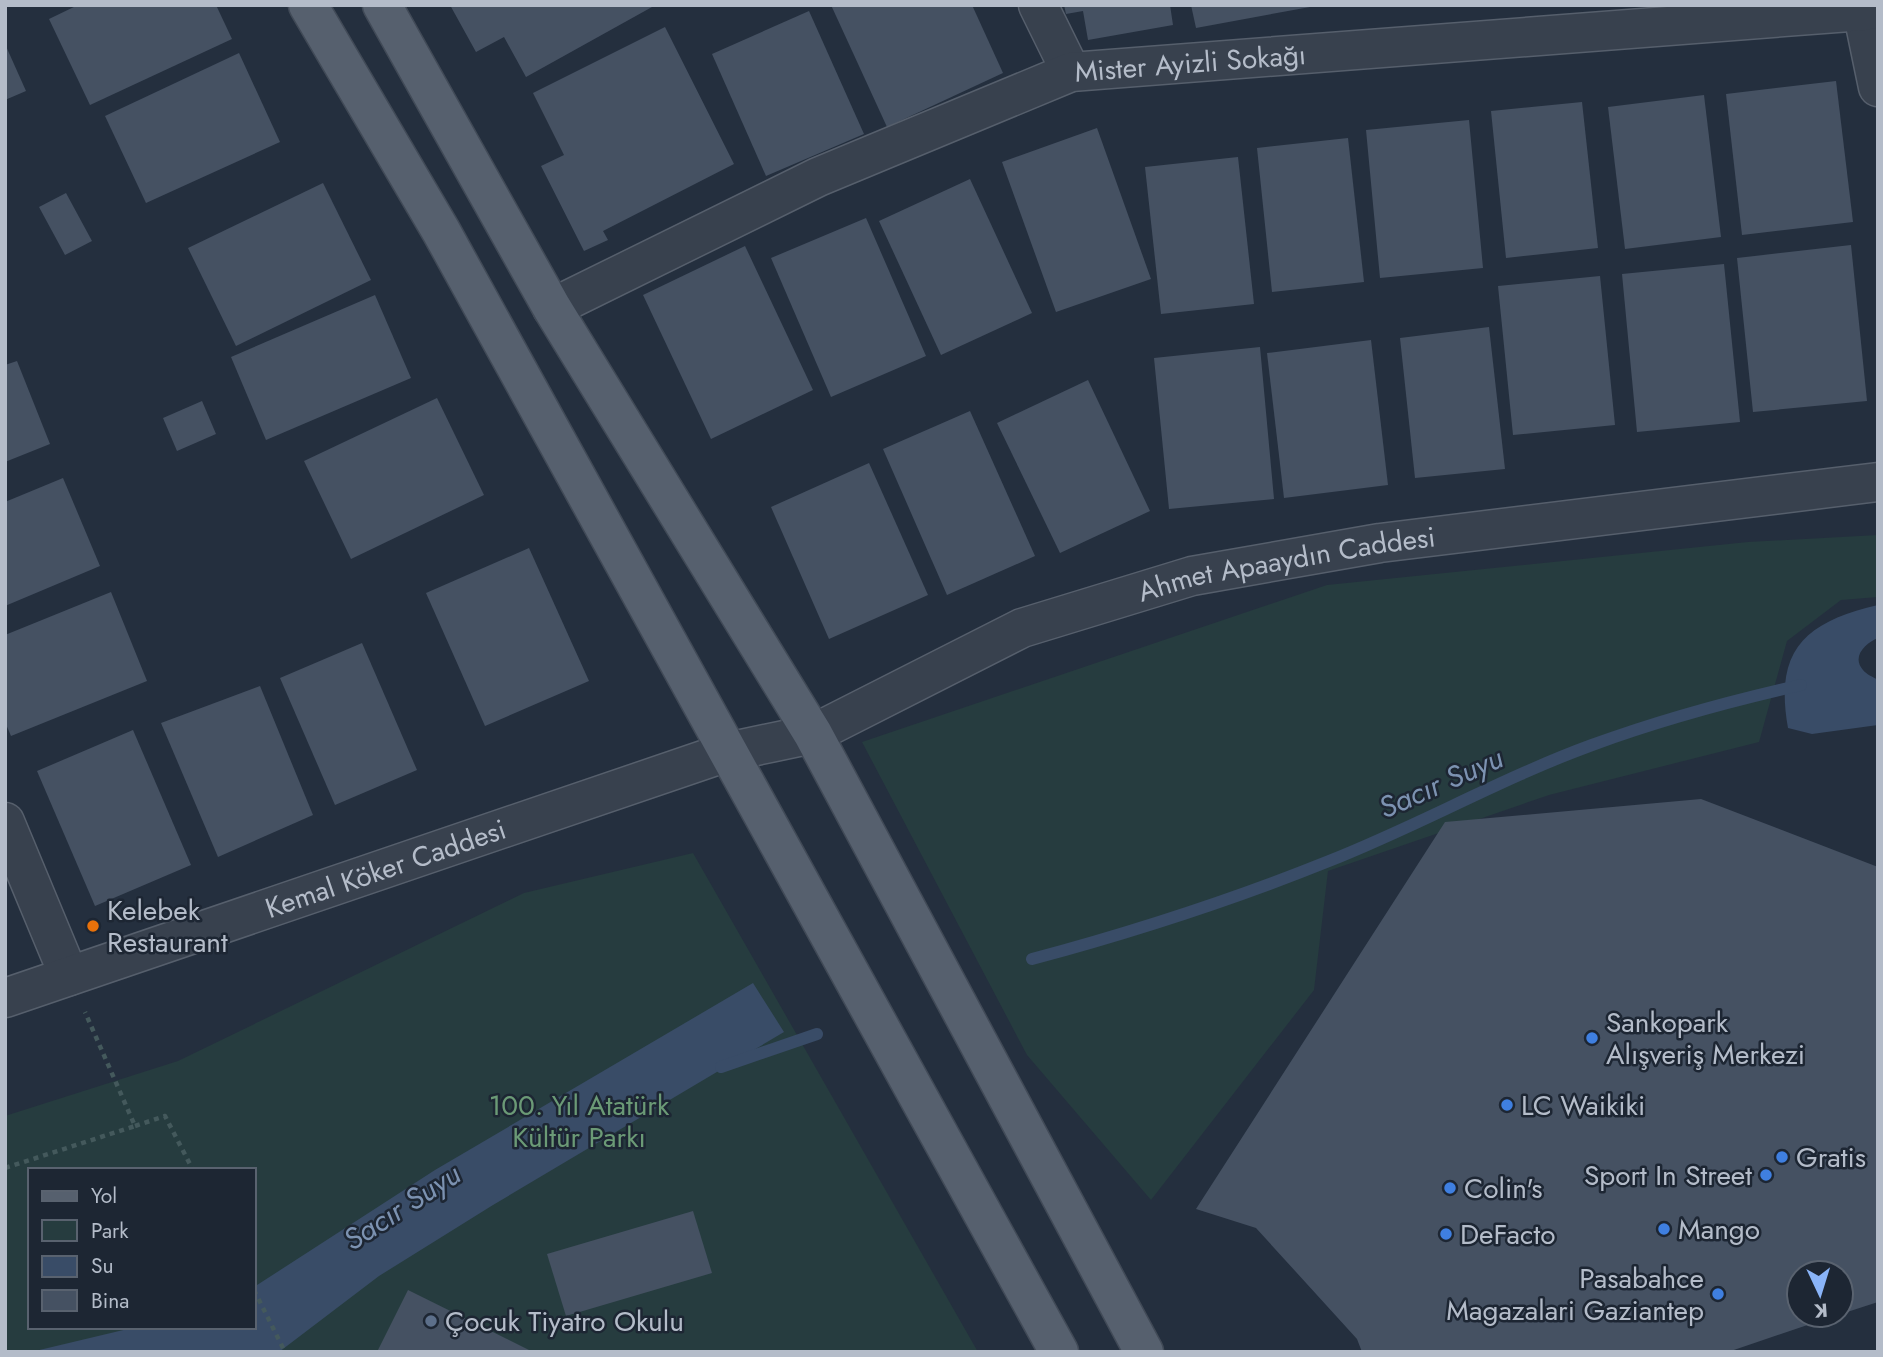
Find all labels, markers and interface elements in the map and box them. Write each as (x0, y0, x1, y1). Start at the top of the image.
street label: Mister Ayizli Sokağı (1073, 34, 1307, 93)
street label: Ahmet Apaaydın Caddesi (1133, 516, 1438, 612)
water label: Sacır Suyu (1372, 736, 1510, 829)
street label: Kemal Köker Caddesi (260, 809, 511, 929)
place label: Kelebek Restaurant (107, 890, 228, 963)
marker: Kelebek Restaurant (85, 918, 101, 934)
place label: Sankopark Alışveriş Merkezi (1606, 1002, 1805, 1075)
marker: Sankopark Alışveriş Merkezi (1584, 1030, 1600, 1046)
park label: 100. Yıl Atatürk Kültür Parkı (489, 1085, 670, 1158)
place label: LC Waikiki (1521, 1085, 1645, 1126)
marker: LC Waikiki (1499, 1097, 1515, 1113)
place label: Gratis (1796, 1137, 1866, 1178)
marker: Gratis (1774, 1149, 1790, 1165)
water label: Sacır Suyu (335, 1153, 469, 1261)
place label: Sport In Street (1584, 1155, 1752, 1196)
marker: Sport In Street (1758, 1167, 1774, 1183)
legend (28, 1168, 256, 1329)
place label: Colin's (1464, 1168, 1543, 1209)
marker: Colin's (1442, 1180, 1458, 1196)
text: Yol (91, 1181, 117, 1211)
place label: Mango (1678, 1209, 1760, 1250)
place label: DeFacto (1460, 1214, 1555, 1255)
text: Park (91, 1216, 129, 1246)
marker: Mango (1656, 1221, 1672, 1237)
marker: DeFacto (1438, 1226, 1454, 1242)
text: Su (91, 1251, 114, 1281)
place label: Pasabahce Magazalari Gaziantep (1446, 1258, 1704, 1331)
north arrow (1785, 1259, 1855, 1329)
text: Bina (91, 1286, 129, 1316)
marker: Pasabahce Magazalari Gaziantep (1710, 1286, 1726, 1302)
text: K (1813, 1297, 1829, 1324)
place label: Çocuk Tiyatro Okulu (445, 1301, 684, 1342)
marker: Çocuk Tiyatro Okulu (423, 1313, 439, 1329)

